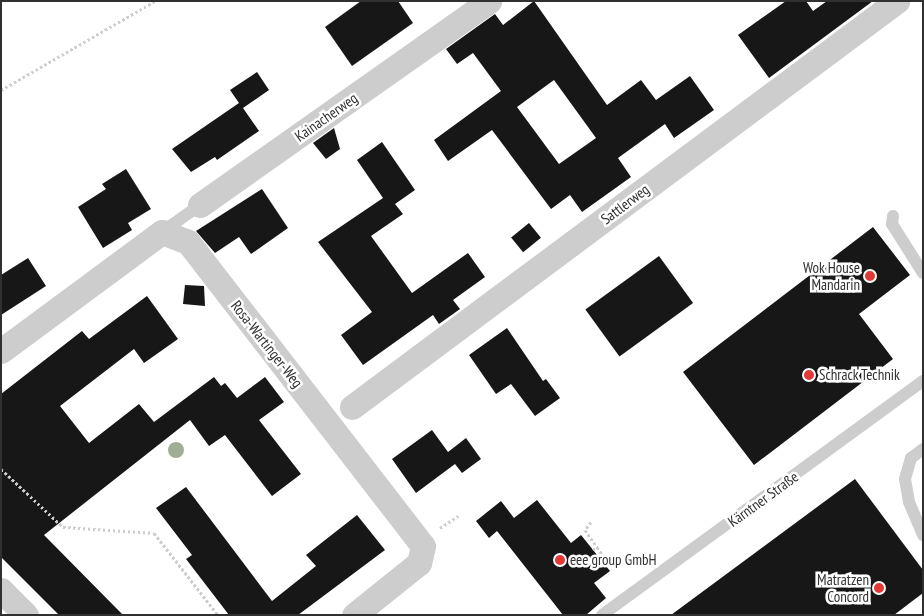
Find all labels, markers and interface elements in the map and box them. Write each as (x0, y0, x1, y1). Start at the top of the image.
street label: Kainacherweg (291, 89, 361, 145)
street label: Sattlerweg (597, 180, 653, 228)
place label: Wok House Mandarin (803, 258, 860, 293)
marker: Wok House Mandarin (864, 270, 876, 282)
street label: Rosa-Wartinger-Weg (227, 297, 307, 391)
place label: Schrack Technik (819, 366, 901, 384)
marker: Schrack Technik (803, 369, 815, 381)
street label: Kärntner Straße (724, 467, 802, 531)
place label: eee group GmbH (570, 551, 657, 569)
marker: eee group GmbH (554, 554, 566, 566)
place label: Matratzen Concord (817, 570, 869, 605)
marker: Matratzen Concord (873, 582, 885, 594)

